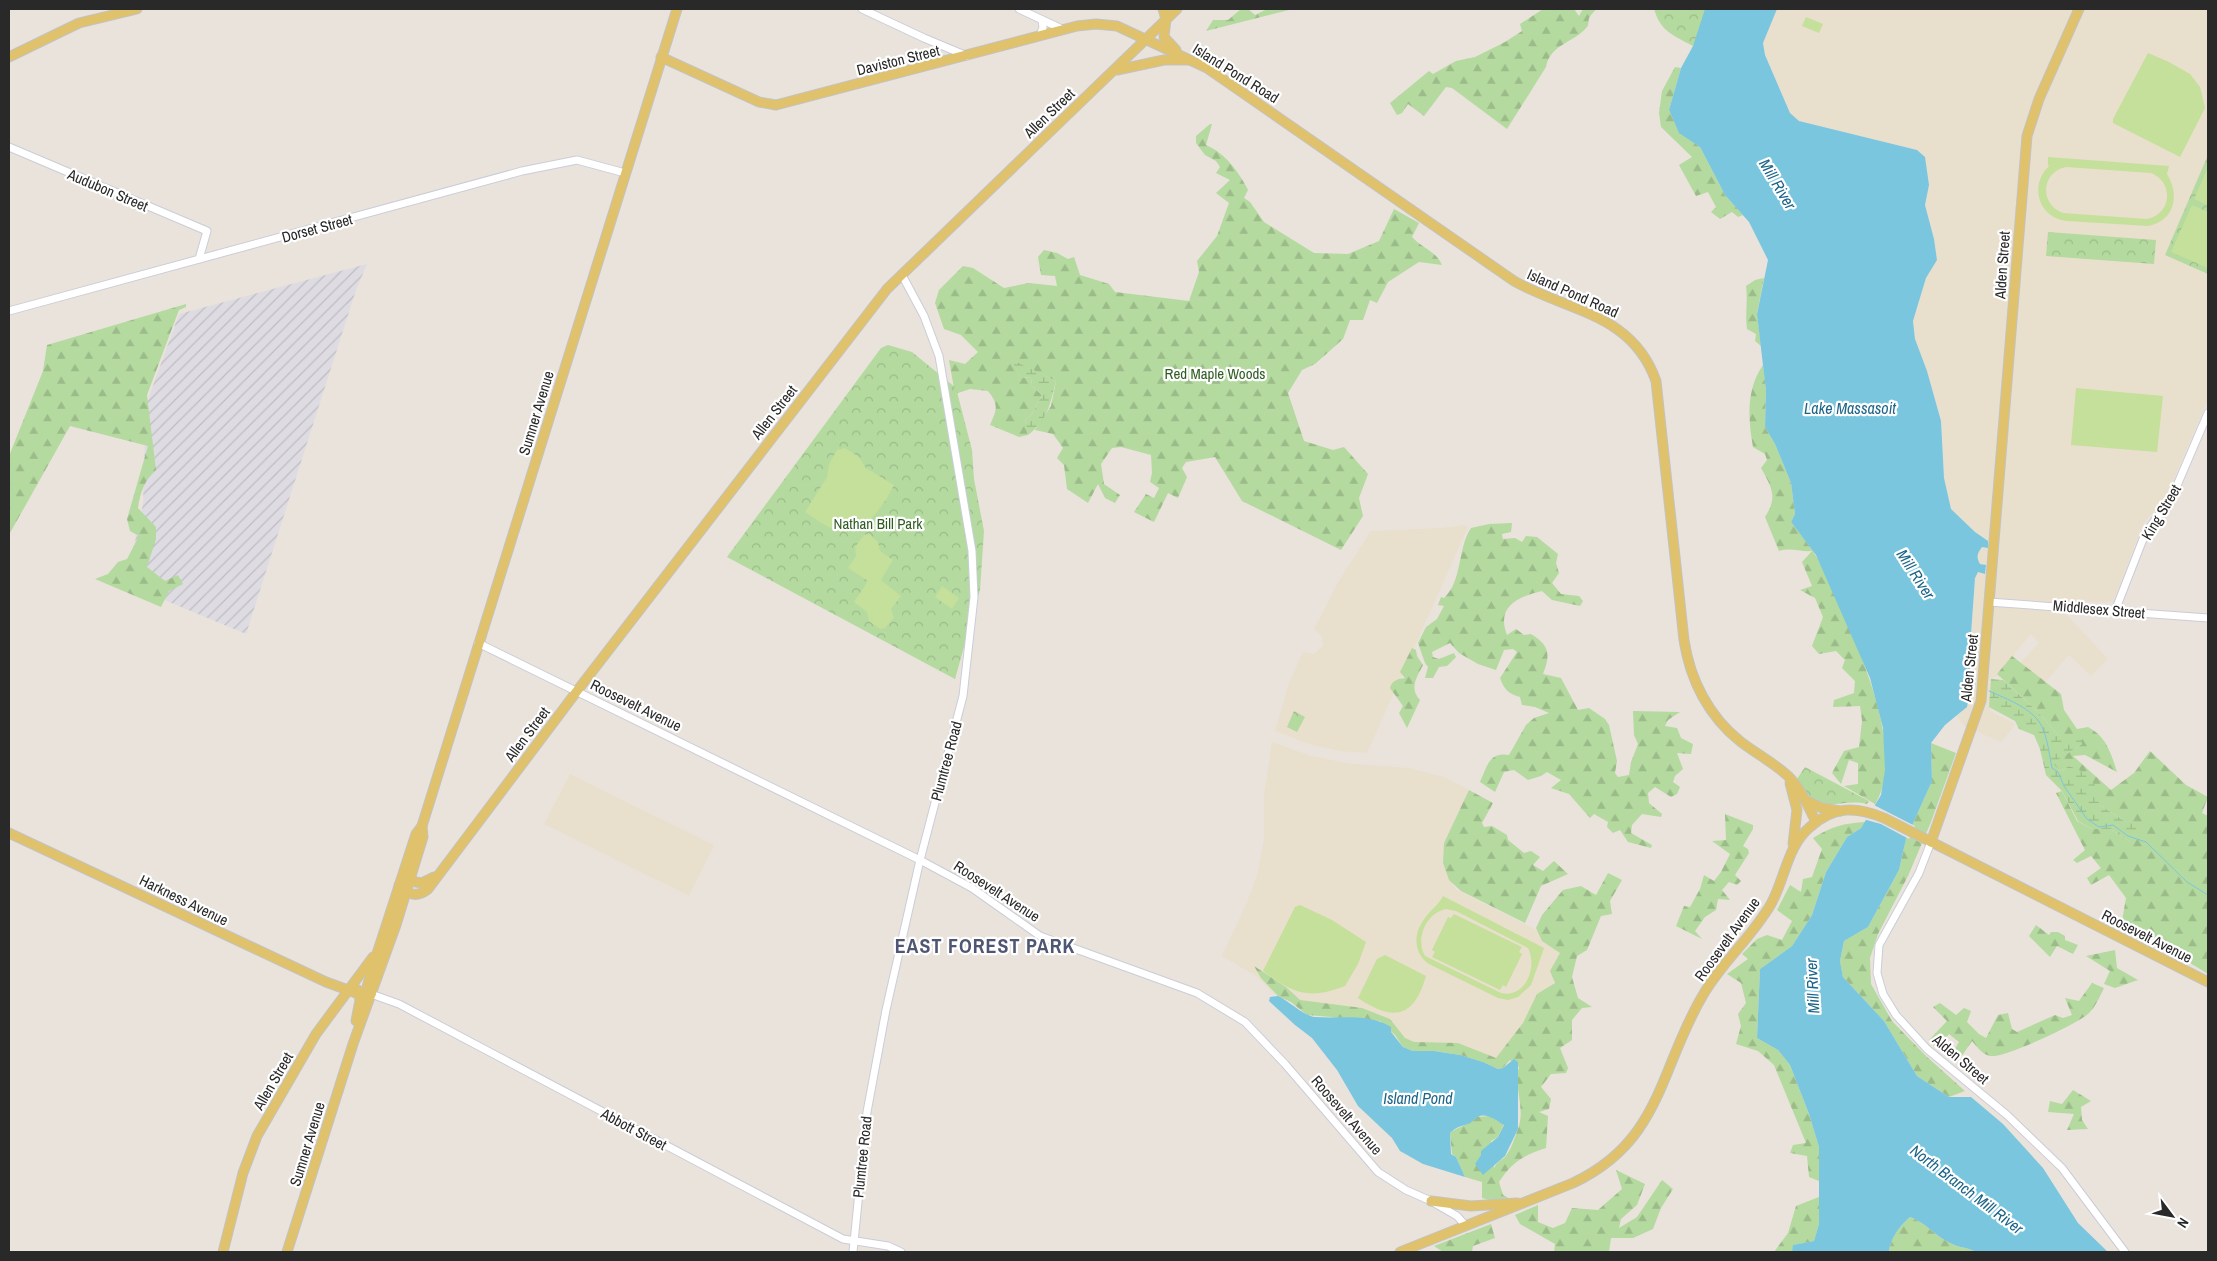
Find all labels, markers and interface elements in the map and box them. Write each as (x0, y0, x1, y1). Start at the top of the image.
street label: Island Pond Road (1189, 38, 1283, 108)
street label: Daviston Street (854, 39, 942, 80)
street label: Allen Street (1018, 83, 1080, 143)
water label: Mill River (1754, 155, 1802, 214)
street label: Audubon Street (64, 163, 152, 217)
street label: Dorset Street (279, 208, 355, 248)
street label: Alden Street (1989, 230, 2015, 300)
street label: Island Pond Road (1524, 264, 1622, 322)
park label: Red Maple Woods (1165, 363, 1265, 384)
street label: Sumner Avenue (513, 368, 559, 458)
street label: Allen Street (746, 380, 802, 444)
water label: Lake Massasoit (1804, 397, 1896, 419)
street label: King Street (2136, 480, 2186, 544)
park label: Nathan Bill Park (834, 513, 923, 534)
water label: Mill River (1892, 545, 1941, 604)
street label: Middlesex Street (2052, 595, 2146, 624)
street label: Alden Street (1955, 633, 1983, 704)
street label: Roosevelt Avenue (587, 674, 685, 736)
street label: Allen Street (499, 702, 555, 767)
street label: Plumtree Road (925, 719, 967, 803)
street label: Roosevelt Avenue (950, 855, 1044, 927)
street label: Harkness Avenue (136, 869, 232, 931)
street label: Roosevelt Avenue (1689, 893, 1765, 985)
street label: Roosevelt Avenue (2098, 904, 2196, 968)
district label: EAST FOREST PARK (895, 932, 1075, 959)
water label: Mill River (1800, 957, 1824, 1014)
street label: Alden Street (1928, 1029, 1994, 1089)
street label: Allen Street (248, 1048, 298, 1115)
street label: Roosevelt Avenue (1307, 1071, 1387, 1159)
water label: Island Pond (1383, 1087, 1453, 1109)
street label: Sumner Avenue (284, 1099, 330, 1189)
street label: Abbott Street (596, 1102, 671, 1155)
street label: Plumtree Road (847, 1115, 877, 1199)
water label: North Branch Mill River (1906, 1139, 2029, 1239)
north arrow (2147, 1191, 2197, 1241)
text: N (2173, 1215, 2193, 1231)

